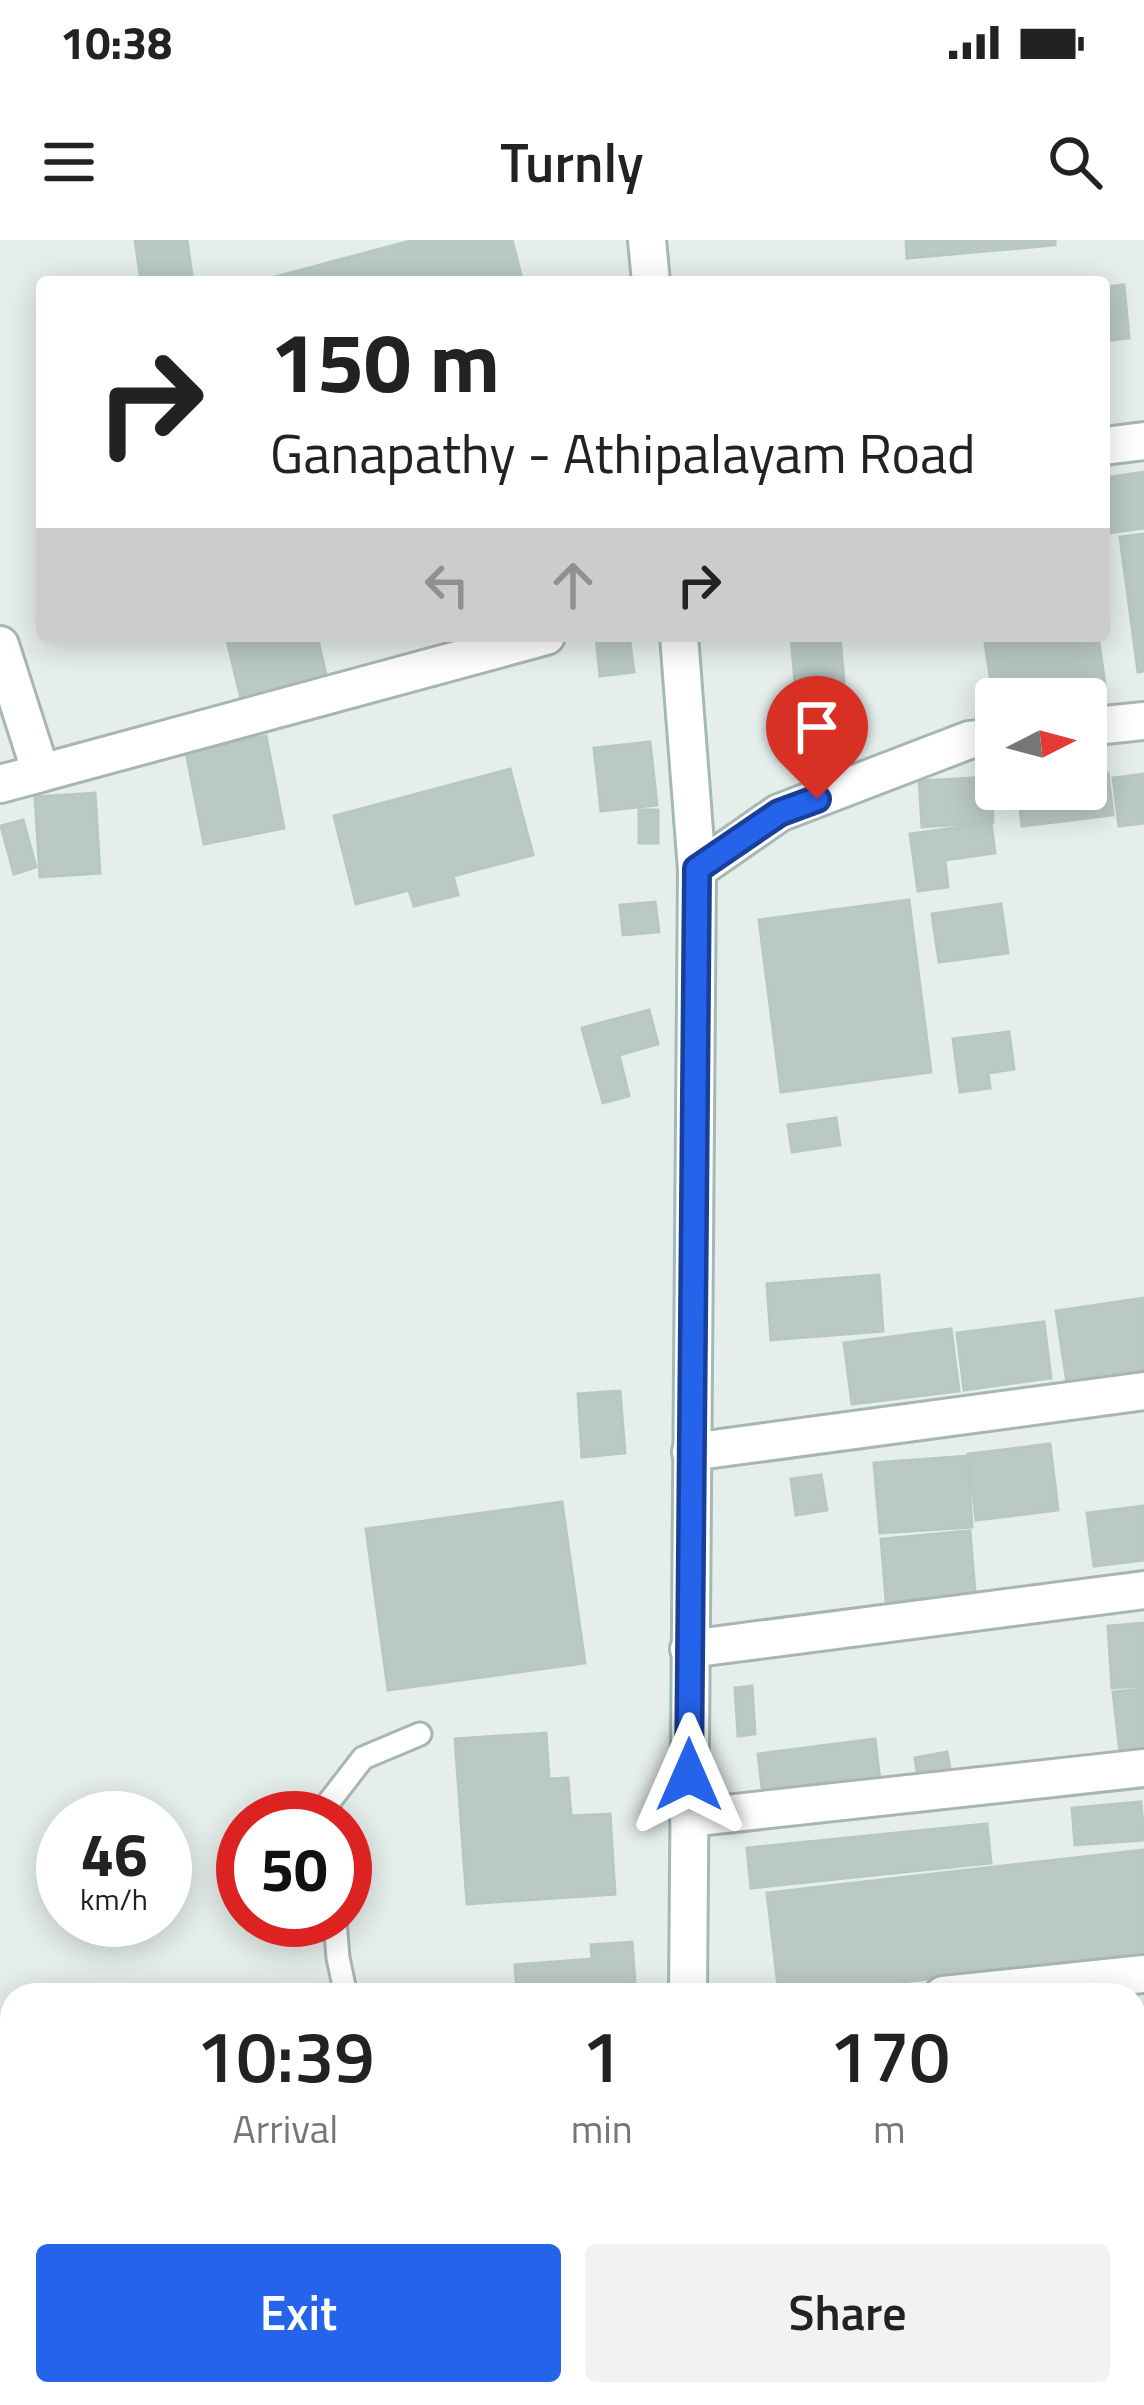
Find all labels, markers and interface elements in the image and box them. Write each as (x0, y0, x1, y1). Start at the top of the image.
text: 10:38 (60, 8, 172, 76)
text: Turnly (500, 121, 644, 203)
icon: menu (36, 129, 102, 195)
icon: search (1042, 129, 1108, 195)
text: 150 m (270, 297, 500, 425)
icon: right (72, 324, 228, 480)
text: Ganapathy - Athipalayam Road (270, 412, 976, 494)
icon: left (414, 552, 480, 618)
icon: ahead (540, 552, 606, 618)
icon: right (666, 552, 732, 618)
pin (766, 676, 868, 799)
north arrow (975, 678, 1107, 810)
map controls (975, 678, 1107, 810)
icon: arrive (784, 694, 850, 760)
position arrow (626, 1712, 752, 1838)
speed limit sign: 50 (216, 1791, 372, 1947)
text: 46 (80, 1808, 148, 1899)
text: km/h (80, 1876, 148, 1922)
text: 10:39 (196, 2000, 375, 2110)
text: 1 (582, 2000, 622, 2110)
text: 170 (829, 2000, 950, 2110)
text: Arrival (232, 2099, 338, 2158)
text: min (571, 2099, 633, 2158)
text: m (873, 2099, 906, 2158)
button: Exit (36, 2244, 561, 2382)
button: Share (585, 2244, 1110, 2382)

